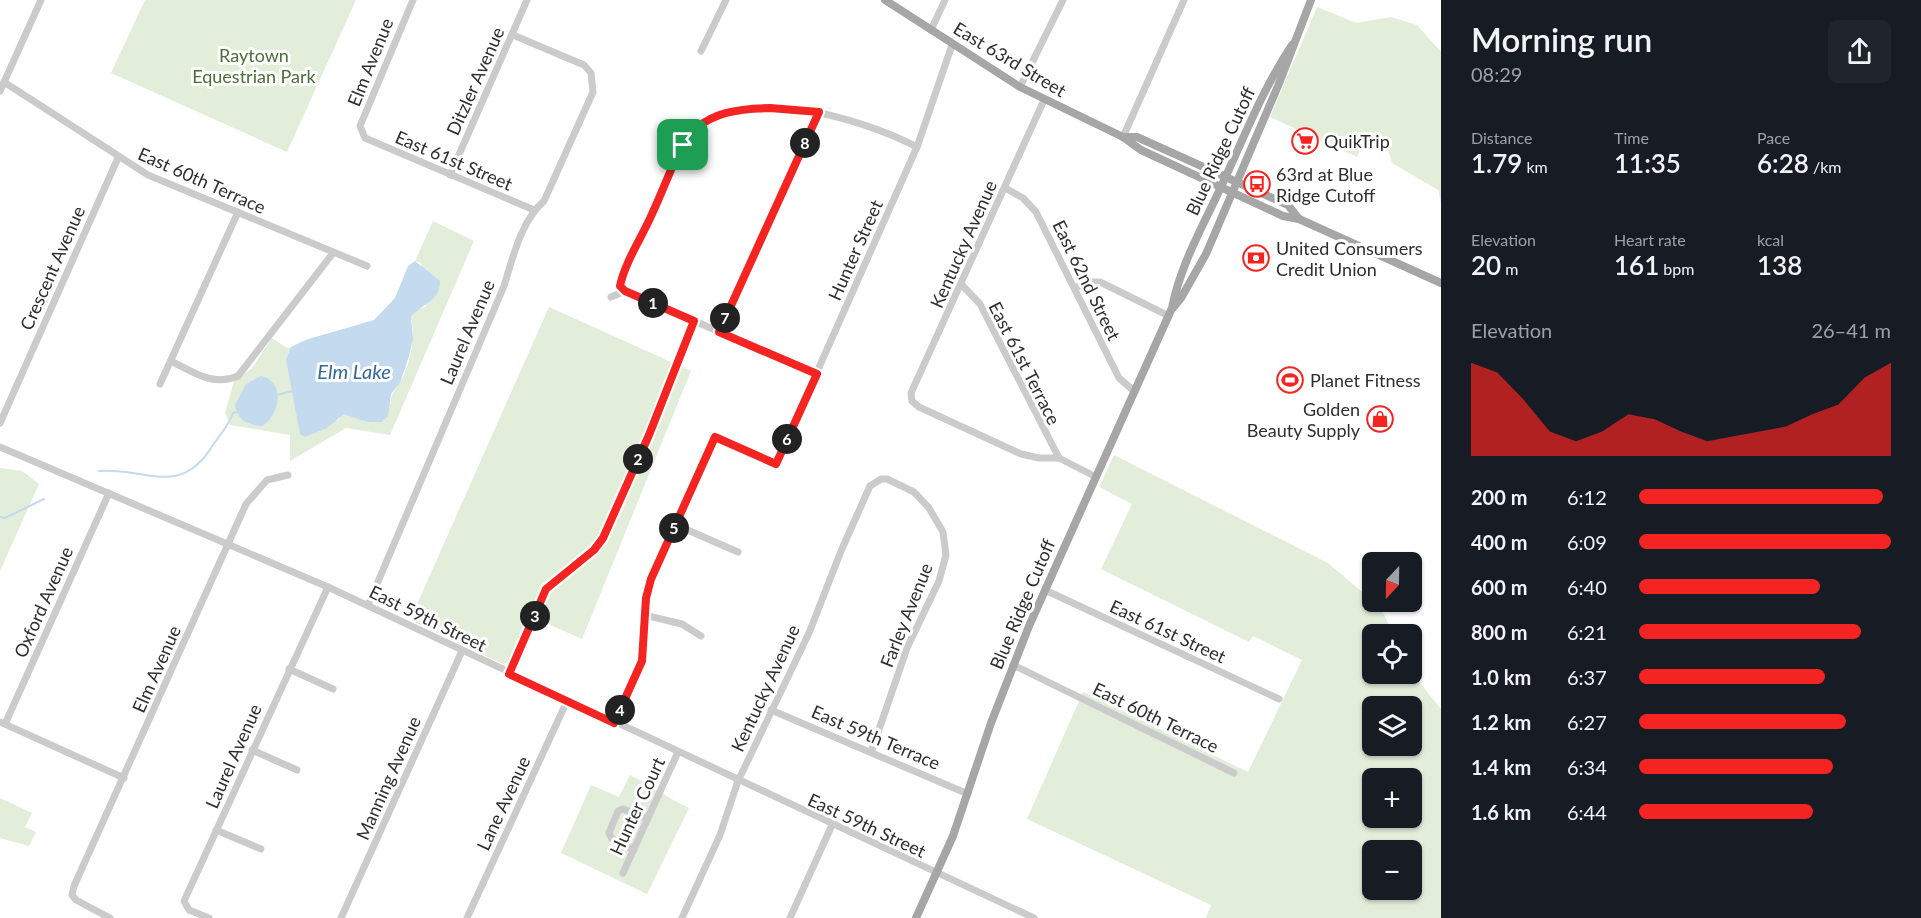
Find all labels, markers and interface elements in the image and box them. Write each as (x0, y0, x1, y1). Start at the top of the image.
street label: Elm Avenue (342, 15, 398, 109)
street label: East 63rd Street (950, 17, 1071, 101)
text: Morning run (1471, 19, 1652, 59)
button: share (1828, 20, 1891, 83)
street label: Ditzler Avenue (441, 24, 509, 138)
park label: Raytown Equestrian Park (192, 44, 317, 87)
text: 08:29 (1471, 62, 1522, 86)
street label: Blue Ridge Cutoff (1181, 83, 1259, 219)
pin (657, 119, 708, 170)
street label: East 61st Street (392, 125, 516, 195)
supermarket icon: QuikTrip (1290, 126, 1320, 156)
icon: arrive (666, 128, 699, 161)
pin: 8 (790, 128, 820, 158)
text: Distance (1471, 128, 1532, 147)
text: Time (1614, 128, 1649, 147)
text: Pace (1757, 128, 1790, 147)
place label: QuikTrip (1324, 130, 1390, 152)
text: 8 (800, 133, 810, 152)
street label: East 60th Terrace (135, 142, 269, 218)
text: 1.79 (1471, 147, 1522, 179)
text: 11:35 (1614, 147, 1681, 179)
text: 6:28 (1757, 147, 1809, 179)
text: km (1522, 157, 1548, 176)
text: /km (1809, 157, 1841, 176)
place label: 63rd at Blue Ridge Cutoff (1276, 163, 1375, 206)
bus stop icon: 63rd at Blue Ridge Cutoff (1242, 169, 1272, 199)
street label: Kentucky Avenue (925, 177, 1001, 311)
street label: Hunter Street (823, 196, 887, 304)
street label: Crescent Avenue (15, 203, 89, 333)
street label: East 62nd Street (1048, 216, 1126, 344)
text: Elevation (1471, 230, 1536, 249)
text: Heart rate (1614, 230, 1686, 249)
text: kcal (1757, 230, 1784, 249)
place label: United Consumers Credit Union (1276, 237, 1423, 280)
bank icon: United Consumers Credit Union (1241, 243, 1271, 273)
text: 20 (1471, 249, 1501, 281)
text: 161 (1614, 249, 1659, 281)
text: 138 (1757, 249, 1802, 281)
text: m (1501, 259, 1518, 278)
text: bpm (1659, 259, 1694, 278)
street label: Laurel Avenue (435, 276, 499, 388)
pin: 1 (638, 288, 668, 318)
text: 1 (648, 293, 658, 312)
street label: East 61st Terrace (985, 298, 1065, 428)
pin: 7 (710, 303, 740, 333)
text: 7 (720, 308, 730, 327)
text: Elevation (1471, 318, 1552, 342)
text: 26–41 m (1811, 318, 1891, 342)
water label: Elm Lake (317, 359, 391, 383)
sports icon: Planet Fitness (1275, 365, 1305, 395)
place label: Planet Fitness (1310, 369, 1421, 391)
place label: Golden Beauty Supply (1247, 398, 1361, 441)
shop icon: Golden Beauty Supply (1365, 404, 1395, 434)
pin: 6 (772, 424, 802, 454)
text: 6 (782, 429, 792, 448)
pin: 2 (623, 444, 653, 474)
text: 2 (633, 449, 643, 468)
text: 200 m (1471, 485, 1527, 509)
text: 6:12 (1567, 485, 1607, 509)
pin: 5 (659, 513, 689, 543)
text: 5 (669, 518, 679, 537)
text: 400 m (1471, 530, 1527, 554)
text: 6:09 (1567, 530, 1607, 554)
street label: Blue Ridge Cutoff (985, 536, 1059, 672)
street label: Oxford Avenue (9, 543, 77, 661)
north arrow (1362, 552, 1422, 612)
map controls (1362, 552, 1422, 900)
street label: Farley Avenue (875, 560, 937, 670)
text: 600 m (1471, 575, 1527, 599)
text: 6:40 (1567, 575, 1607, 599)
street label: East 59th Street (366, 580, 491, 656)
street label: East 61st Street (1107, 595, 1230, 668)
pin: 3 (520, 601, 550, 631)
text: 3 (530, 606, 540, 625)
text: 800 m (1471, 620, 1527, 644)
text: 6:21 (1567, 620, 1607, 644)
street label: Kentucky Avenue (726, 621, 804, 755)
street label: Elm Avenue (127, 622, 185, 716)
button: locate (1362, 624, 1422, 684)
text: 1.0 km (1471, 665, 1531, 689)
text: 6:37 (1567, 665, 1607, 689)
street label: East 60th Terrace (1089, 677, 1223, 757)
pin: 4 (605, 695, 635, 725)
button: layers (1362, 696, 1422, 756)
street label: Laurel Avenue (200, 700, 266, 812)
text: 4 (615, 700, 625, 719)
street label: East 59th Terrace (808, 700, 944, 774)
text: 1.2 km (1471, 710, 1531, 734)
text: 6:27 (1567, 710, 1607, 734)
street label: Manning Avenue (351, 713, 425, 843)
street label: Lane Avenue (472, 752, 534, 854)
street label: Hunter Court (605, 753, 669, 858)
text: 1.4 km (1471, 755, 1531, 779)
text: 6:34 (1567, 755, 1607, 779)
button: + (1362, 768, 1422, 828)
street label: East 59th Street (805, 788, 930, 862)
text: 1.6 km (1471, 800, 1531, 824)
text: 6:44 (1567, 800, 1607, 824)
button: − (1362, 840, 1422, 900)

